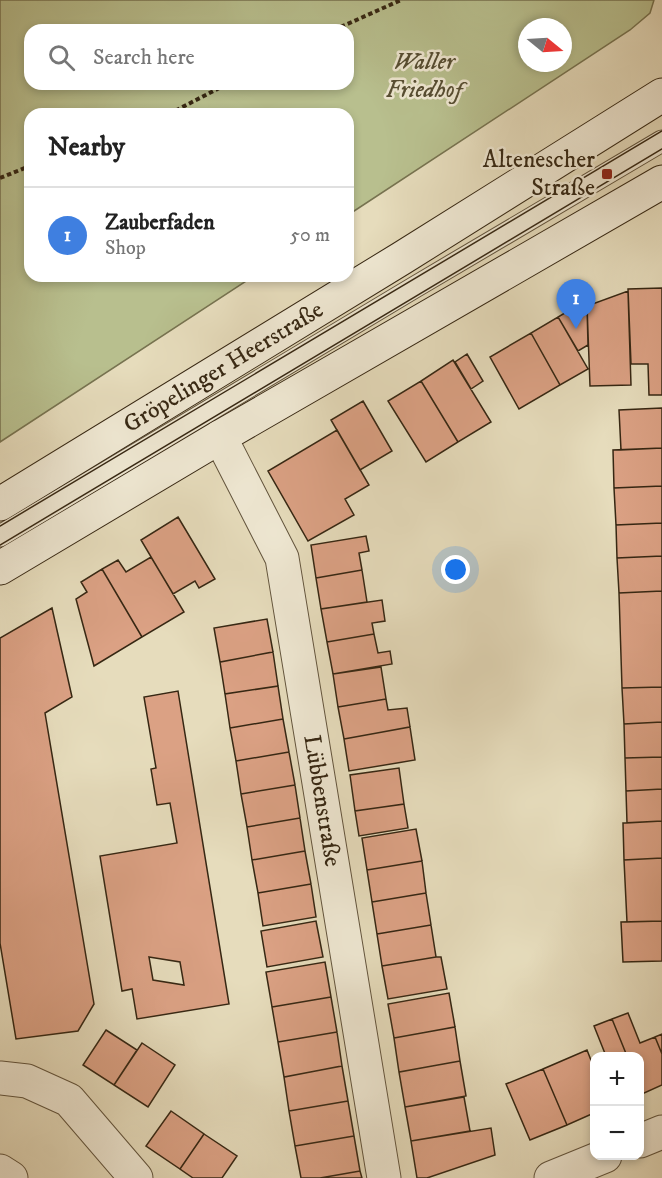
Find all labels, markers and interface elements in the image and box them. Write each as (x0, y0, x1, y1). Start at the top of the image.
north arrow (518, 18, 572, 72)
search box (24, 24, 354, 90)
icon: search (45, 41, 78, 74)
text: Search here (93, 44, 195, 71)
park label: Waller Friedhof (386, 47, 468, 105)
text: Nearby (48, 131, 125, 164)
place label: Altenescher Straße (483, 145, 595, 203)
marker: Altenescher Straße (600, 167, 614, 181)
text: Zauberfaden (105, 209, 215, 236)
text: 1 (64, 223, 71, 248)
text: 50 m (290, 223, 330, 248)
text: Shop (105, 236, 146, 261)
pin: 1 (556, 280, 596, 329)
street label: Gröpelinger Heerstraße (118, 295, 329, 440)
your location (441, 555, 470, 584)
street label: Lübbenstraße (296, 733, 348, 869)
map controls (590, 1052, 644, 1160)
button: + (590, 1052, 644, 1106)
button: − (590, 1106, 644, 1160)

